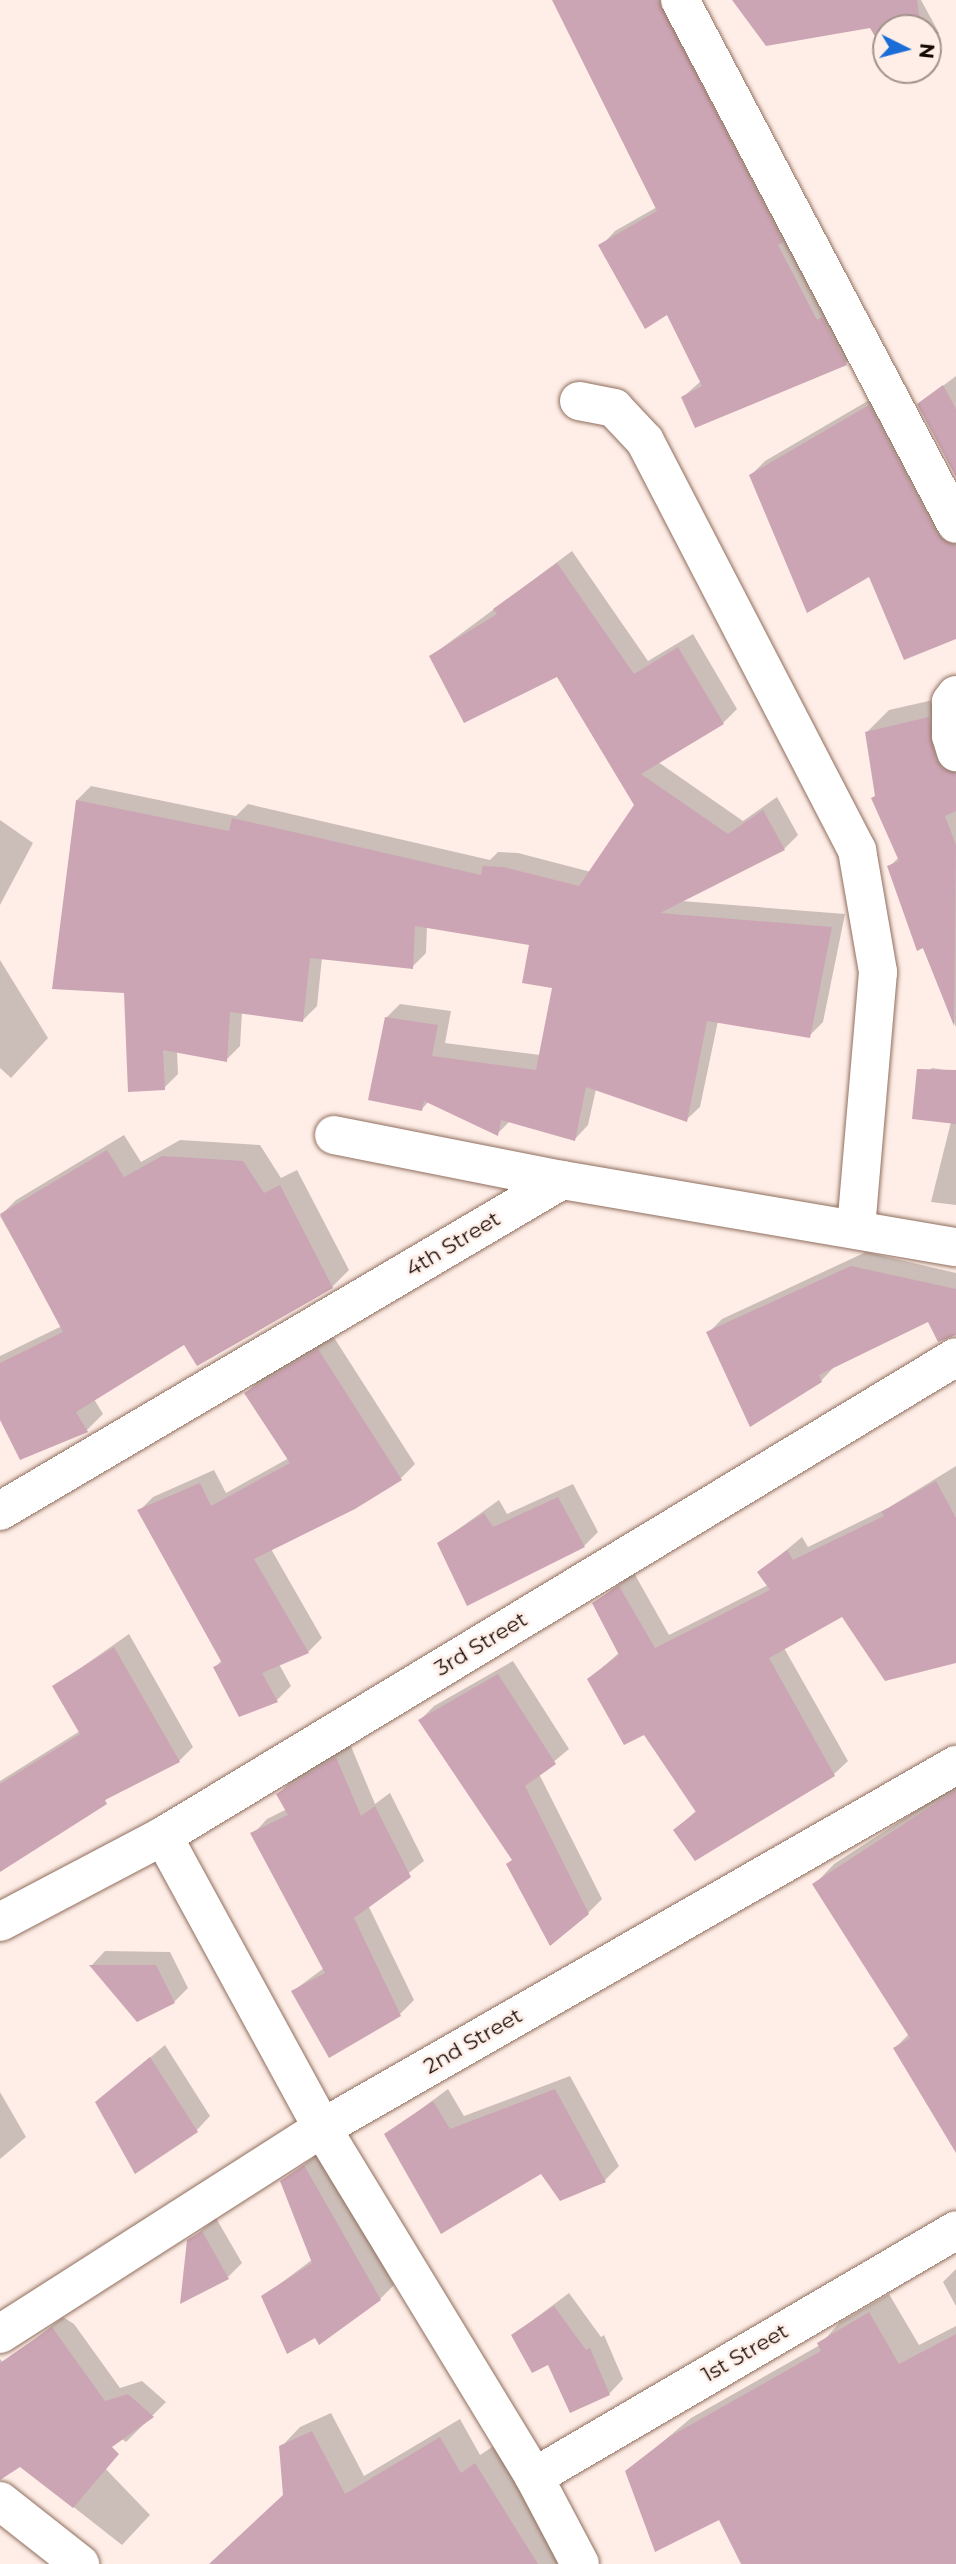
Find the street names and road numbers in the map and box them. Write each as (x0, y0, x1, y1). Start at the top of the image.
street label: 4th Street (401, 1206, 505, 1282)
street label: 3rd Street (430, 1607, 532, 1681)
street label: 2nd Street (419, 2003, 527, 2079)
street label: 1st Street (697, 2318, 793, 2388)

